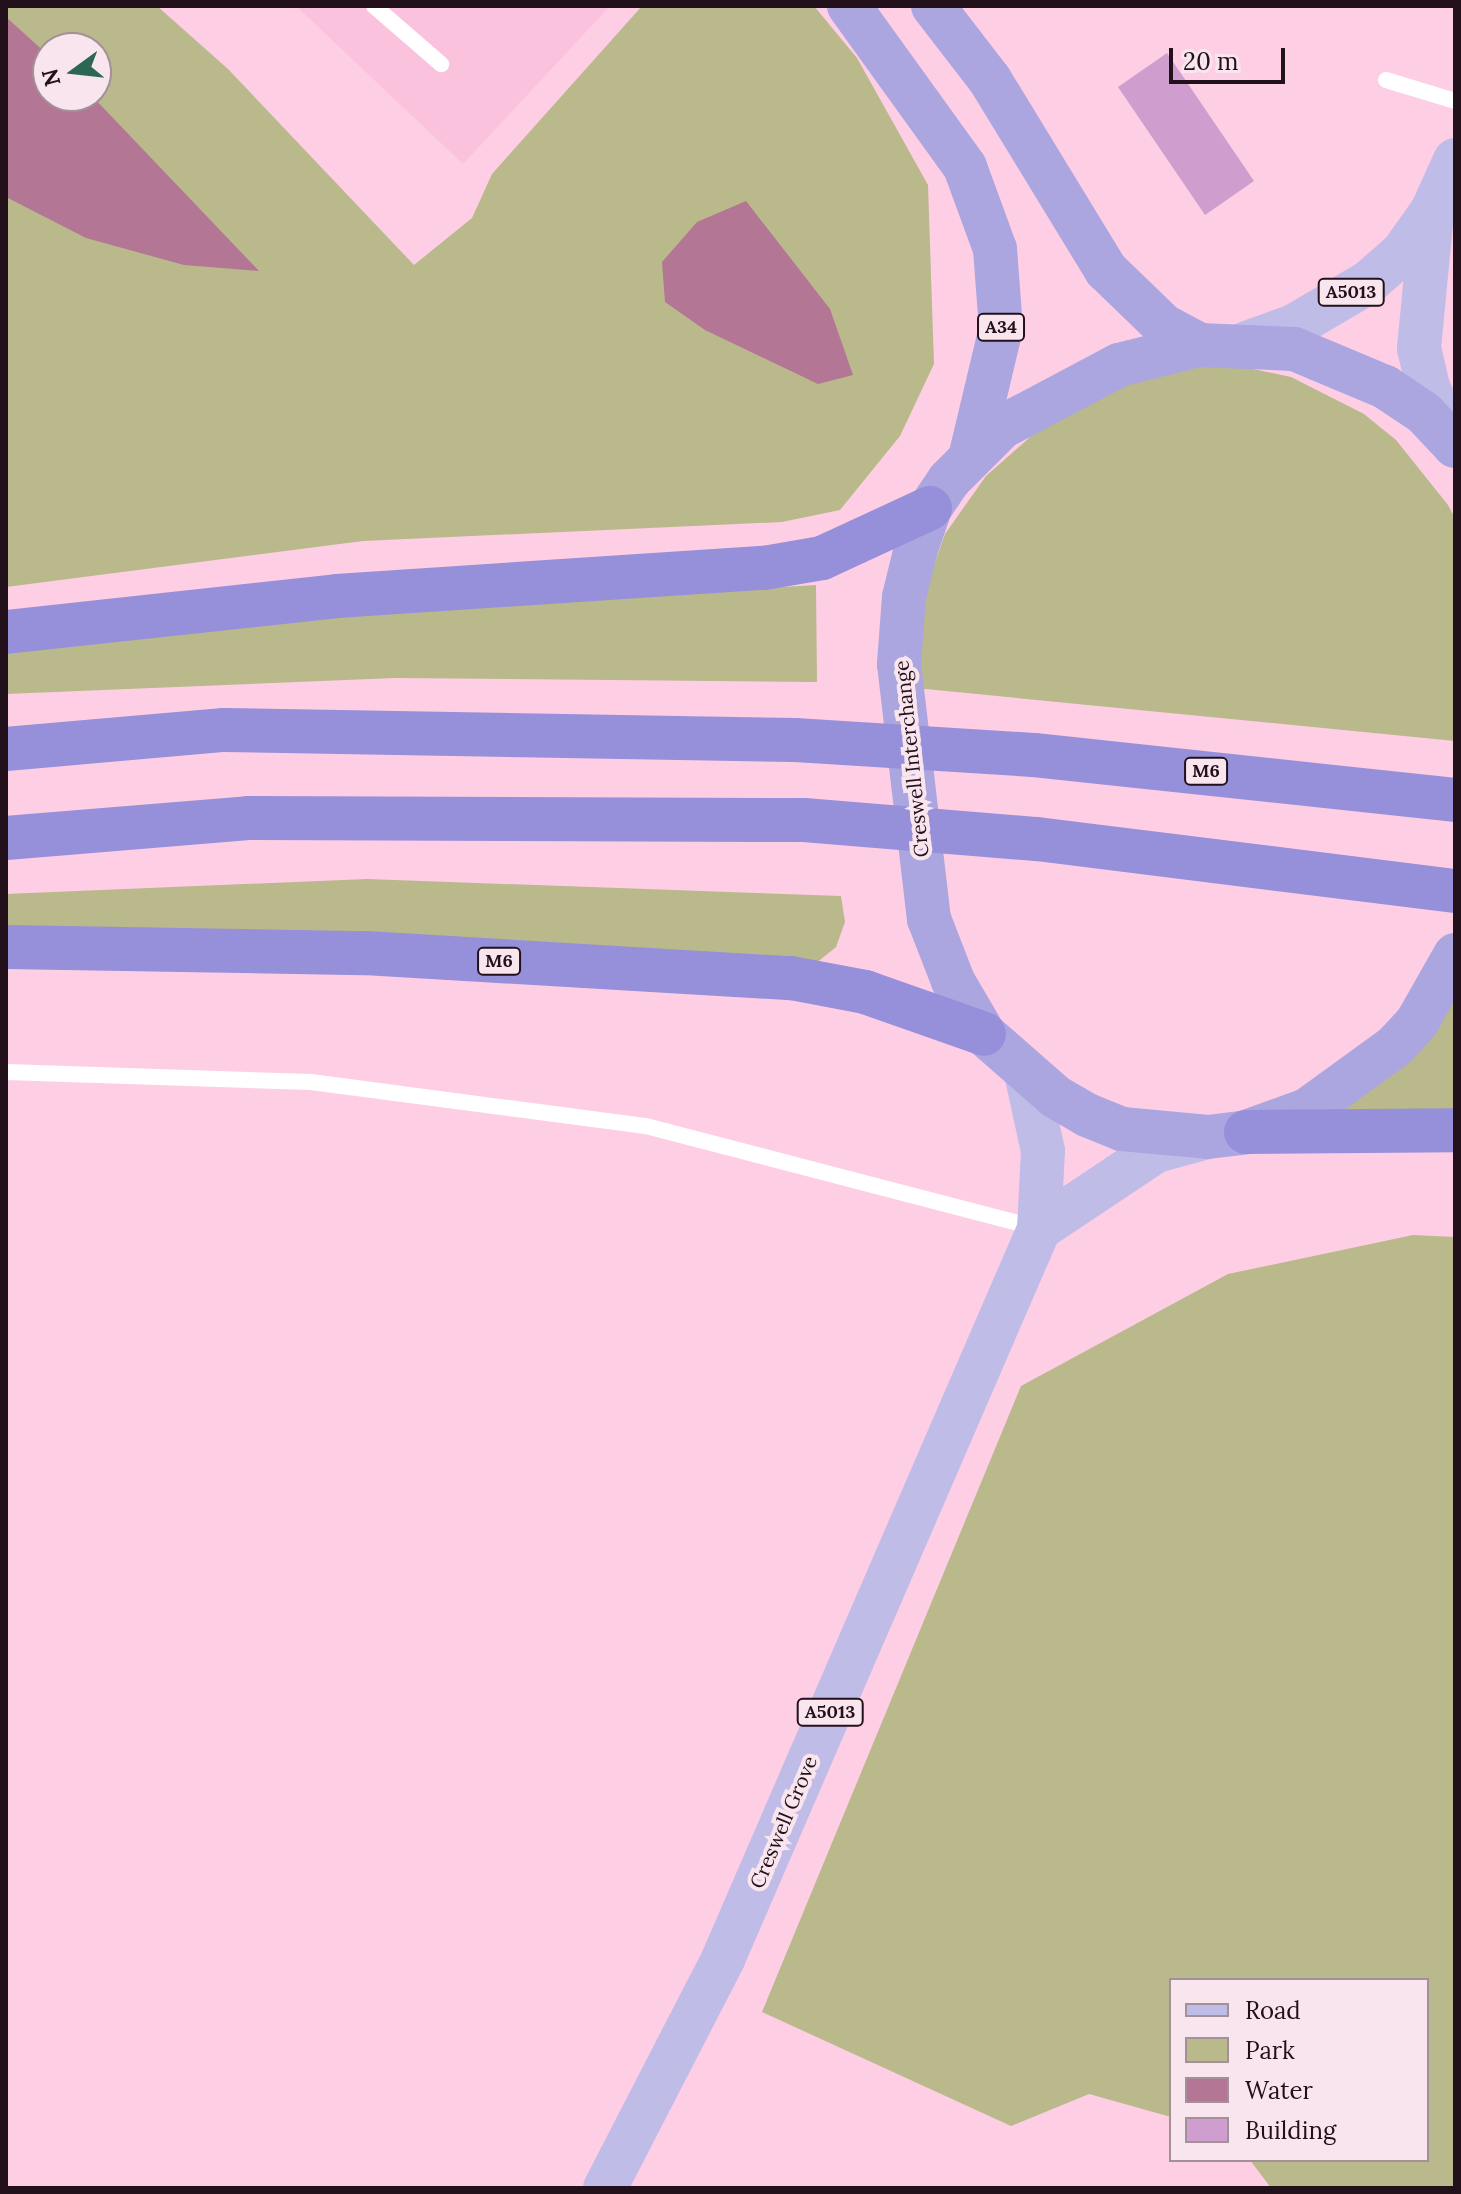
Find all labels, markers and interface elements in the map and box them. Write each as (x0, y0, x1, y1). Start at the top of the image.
north arrow (32, 32, 112, 112)
scale bar (1173, 32, 1289, 82)
text: 20 m (1183, 46, 1239, 77)
text: N (35, 66, 66, 90)
road number: A5013 (1317, 278, 1385, 306)
road number: A34 (977, 313, 1025, 341)
street label: Creswell Interchange (889, 659, 933, 859)
road number: M6 (1184, 757, 1228, 785)
road number: M6 (477, 947, 521, 975)
road number: A5013 (796, 1698, 864, 1726)
street label: Creswell Grove (744, 1752, 822, 1892)
legend (1169, 1978, 1429, 2162)
text: Road (1245, 1995, 1301, 2026)
text: Park (1245, 2035, 1295, 2066)
text: Water (1245, 2075, 1313, 2106)
text: Building (1245, 2115, 1336, 2146)

